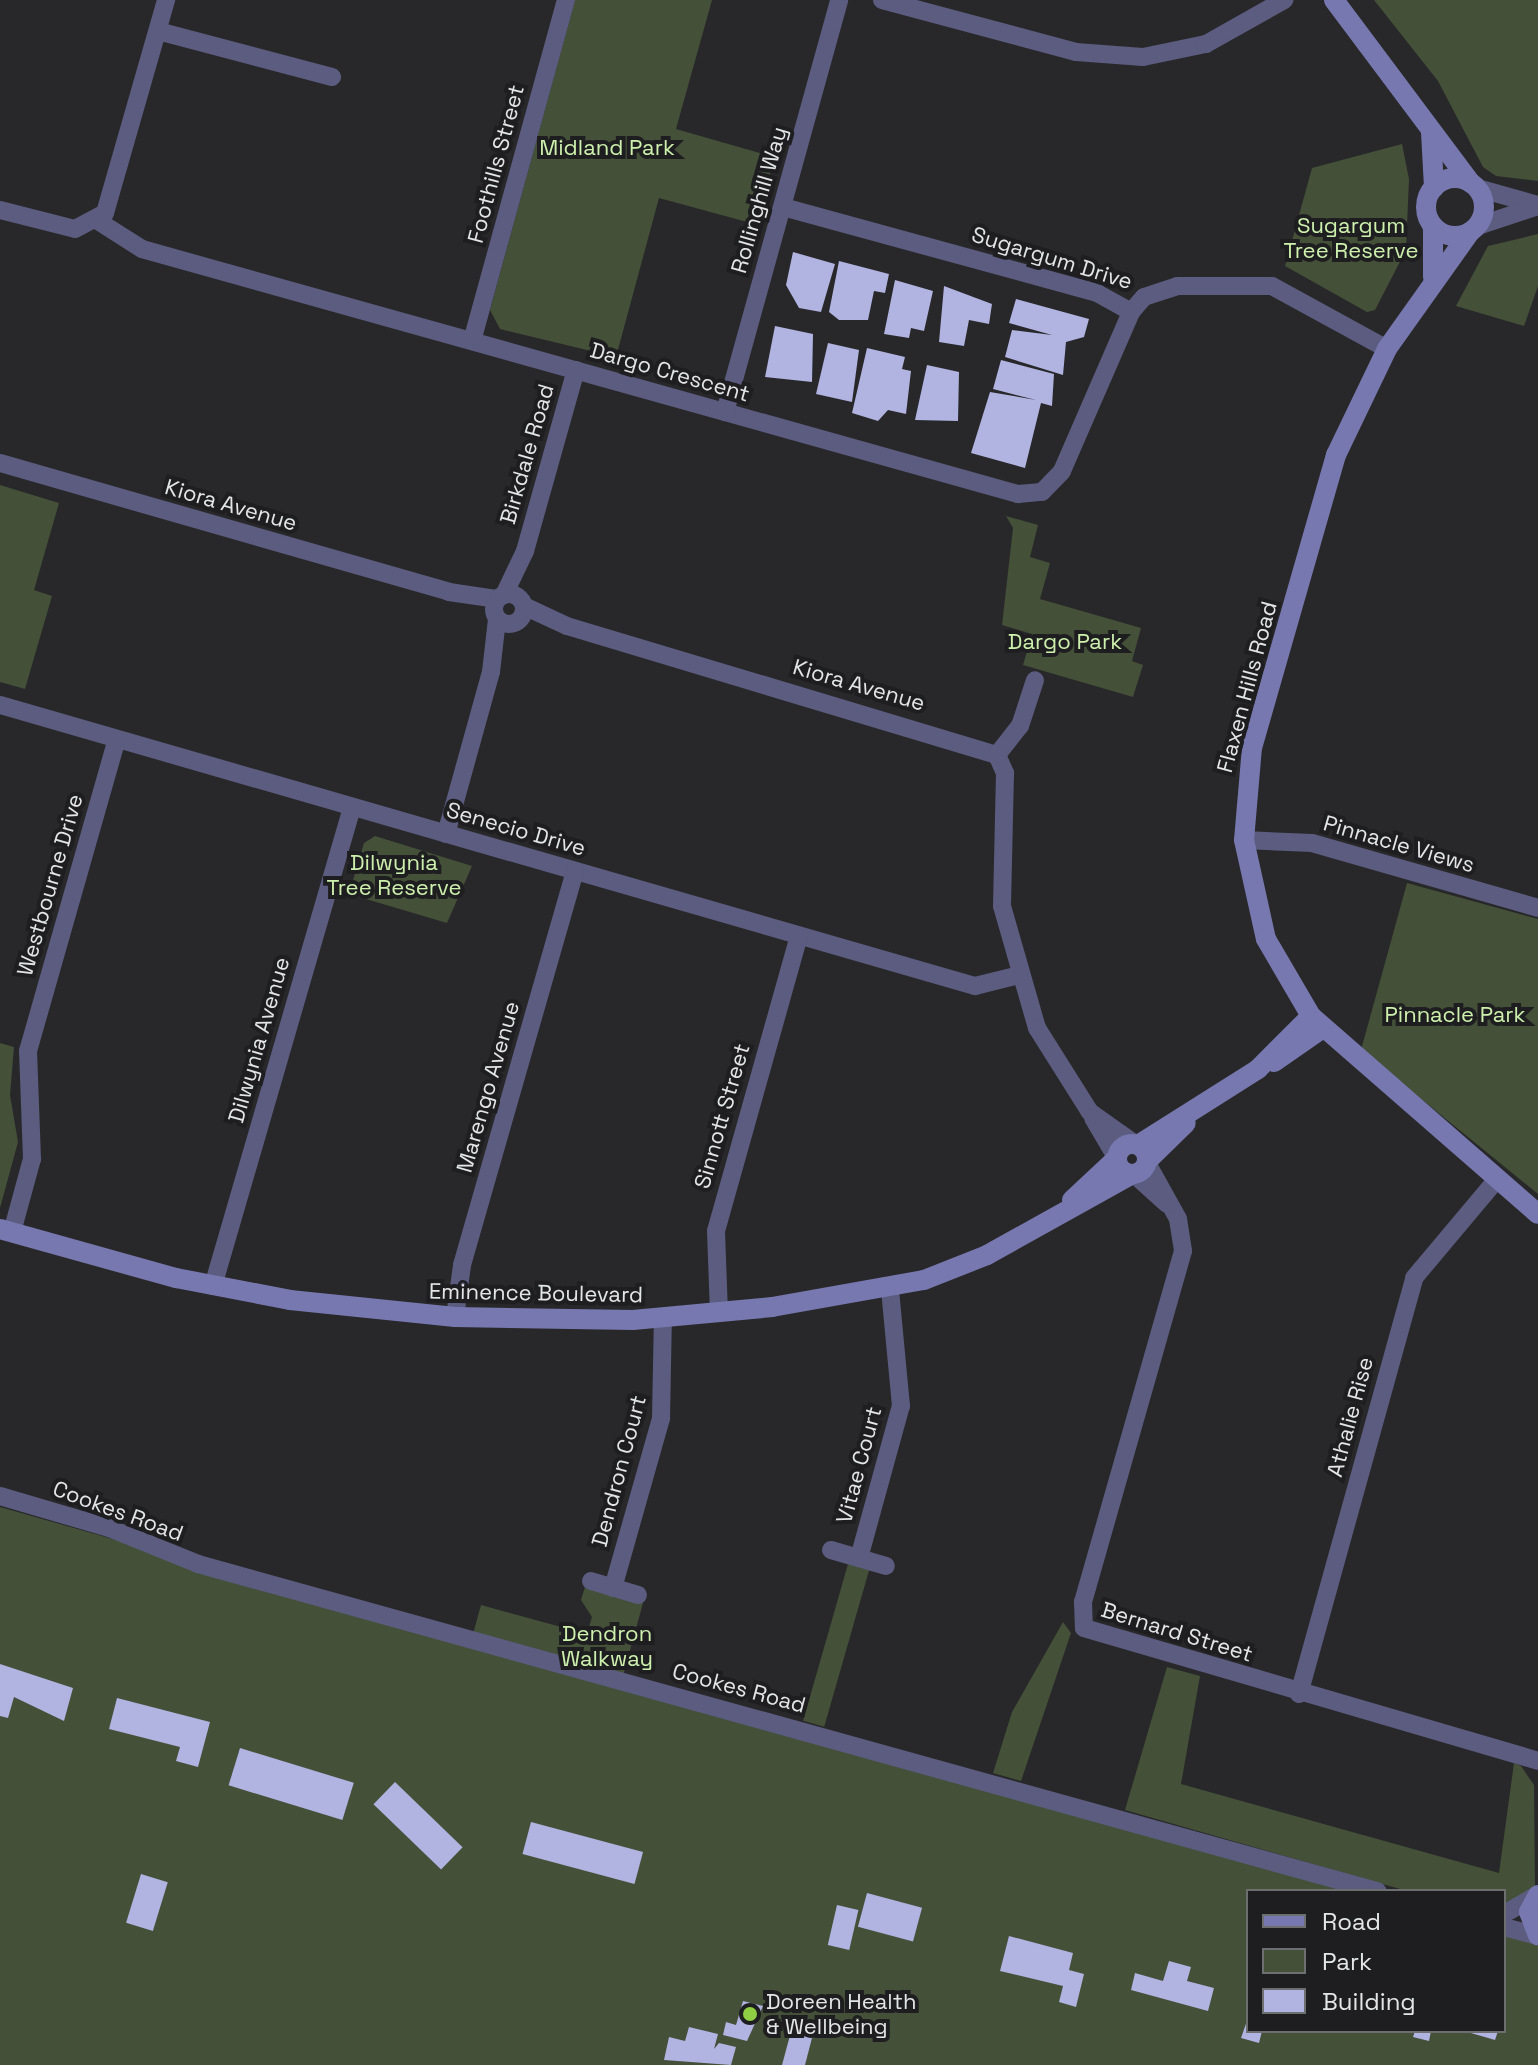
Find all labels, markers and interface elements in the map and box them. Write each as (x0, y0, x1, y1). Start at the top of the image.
street label: Foothills Street (462, 82, 530, 246)
street label: Rollinghill Way (725, 124, 793, 276)
park label: Midland Park (539, 135, 675, 161)
park label: Sugargum Tree Reserve (1283, 212, 1419, 264)
street label: Sugargum Drive (969, 221, 1135, 295)
street label: Dargo Crescent (587, 337, 753, 407)
street label: Birkdale Road (494, 381, 560, 527)
street label: Kiora Avenue (162, 474, 300, 536)
street label: Flaxen Hills Road (1211, 598, 1283, 776)
park label: Dargo Park (1008, 629, 1122, 655)
street label: Kiora Avenue (790, 654, 928, 716)
street label: Westbourne Drive (11, 791, 89, 979)
street label: Senecio Drive (443, 797, 589, 861)
street label: Pinnacle Views (1320, 810, 1478, 878)
park label: Dilwynia Tree Reserve (326, 849, 462, 900)
street label: Dilwynia Avenue (223, 954, 295, 1126)
street label: Marengo Avenue (451, 998, 525, 1176)
park label: Pinnacle Park (1385, 1002, 1525, 1028)
street label: Sinnott Street (689, 1040, 755, 1192)
street label: Eminence Boulevard (429, 1278, 643, 1308)
street label: Athalie Rise (1321, 1354, 1379, 1480)
street label: Dendron Court (586, 1392, 652, 1550)
street label: Vitae Court (831, 1404, 887, 1526)
street label: Cookes Road (49, 1475, 187, 1547)
street label: Bernard Street (1098, 1596, 1256, 1668)
park label: Dendron Walkway (561, 1620, 653, 1672)
street label: Cookes Road (669, 1658, 809, 1718)
legend (1246, 1889, 1506, 2033)
text: Road (1322, 1906, 1381, 1937)
text: Park (1322, 1946, 1372, 1977)
text: Building (1322, 1986, 1416, 2017)
place label: Doreen Health & Wellbeing (766, 1988, 916, 2040)
marker: Doreen Health & Wellbeing (741, 2005, 759, 2023)

